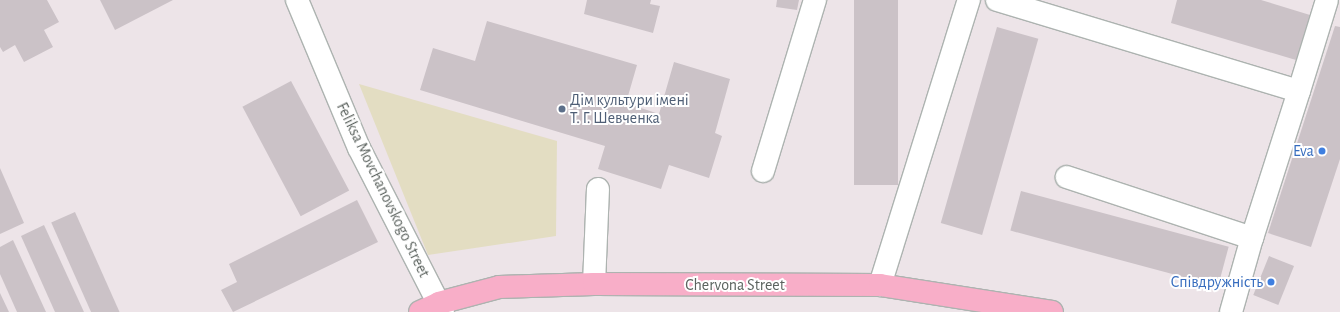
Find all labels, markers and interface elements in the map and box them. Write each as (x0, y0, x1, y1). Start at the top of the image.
place label: Дім культури імені Т. Г. Шевченка (570, 90, 689, 128)
street label: Feliksa Movchanovskogo Street (332, 99, 434, 281)
marker: Дім культури імені Т. Г. Шевченка (557, 104, 567, 114)
place label: Eva (1293, 141, 1314, 161)
marker: Eva (1317, 146, 1327, 156)
place label: Співдружність (1171, 272, 1263, 292)
street label: Chervona Street (685, 275, 785, 295)
marker: Співдружність (1266, 277, 1276, 287)

